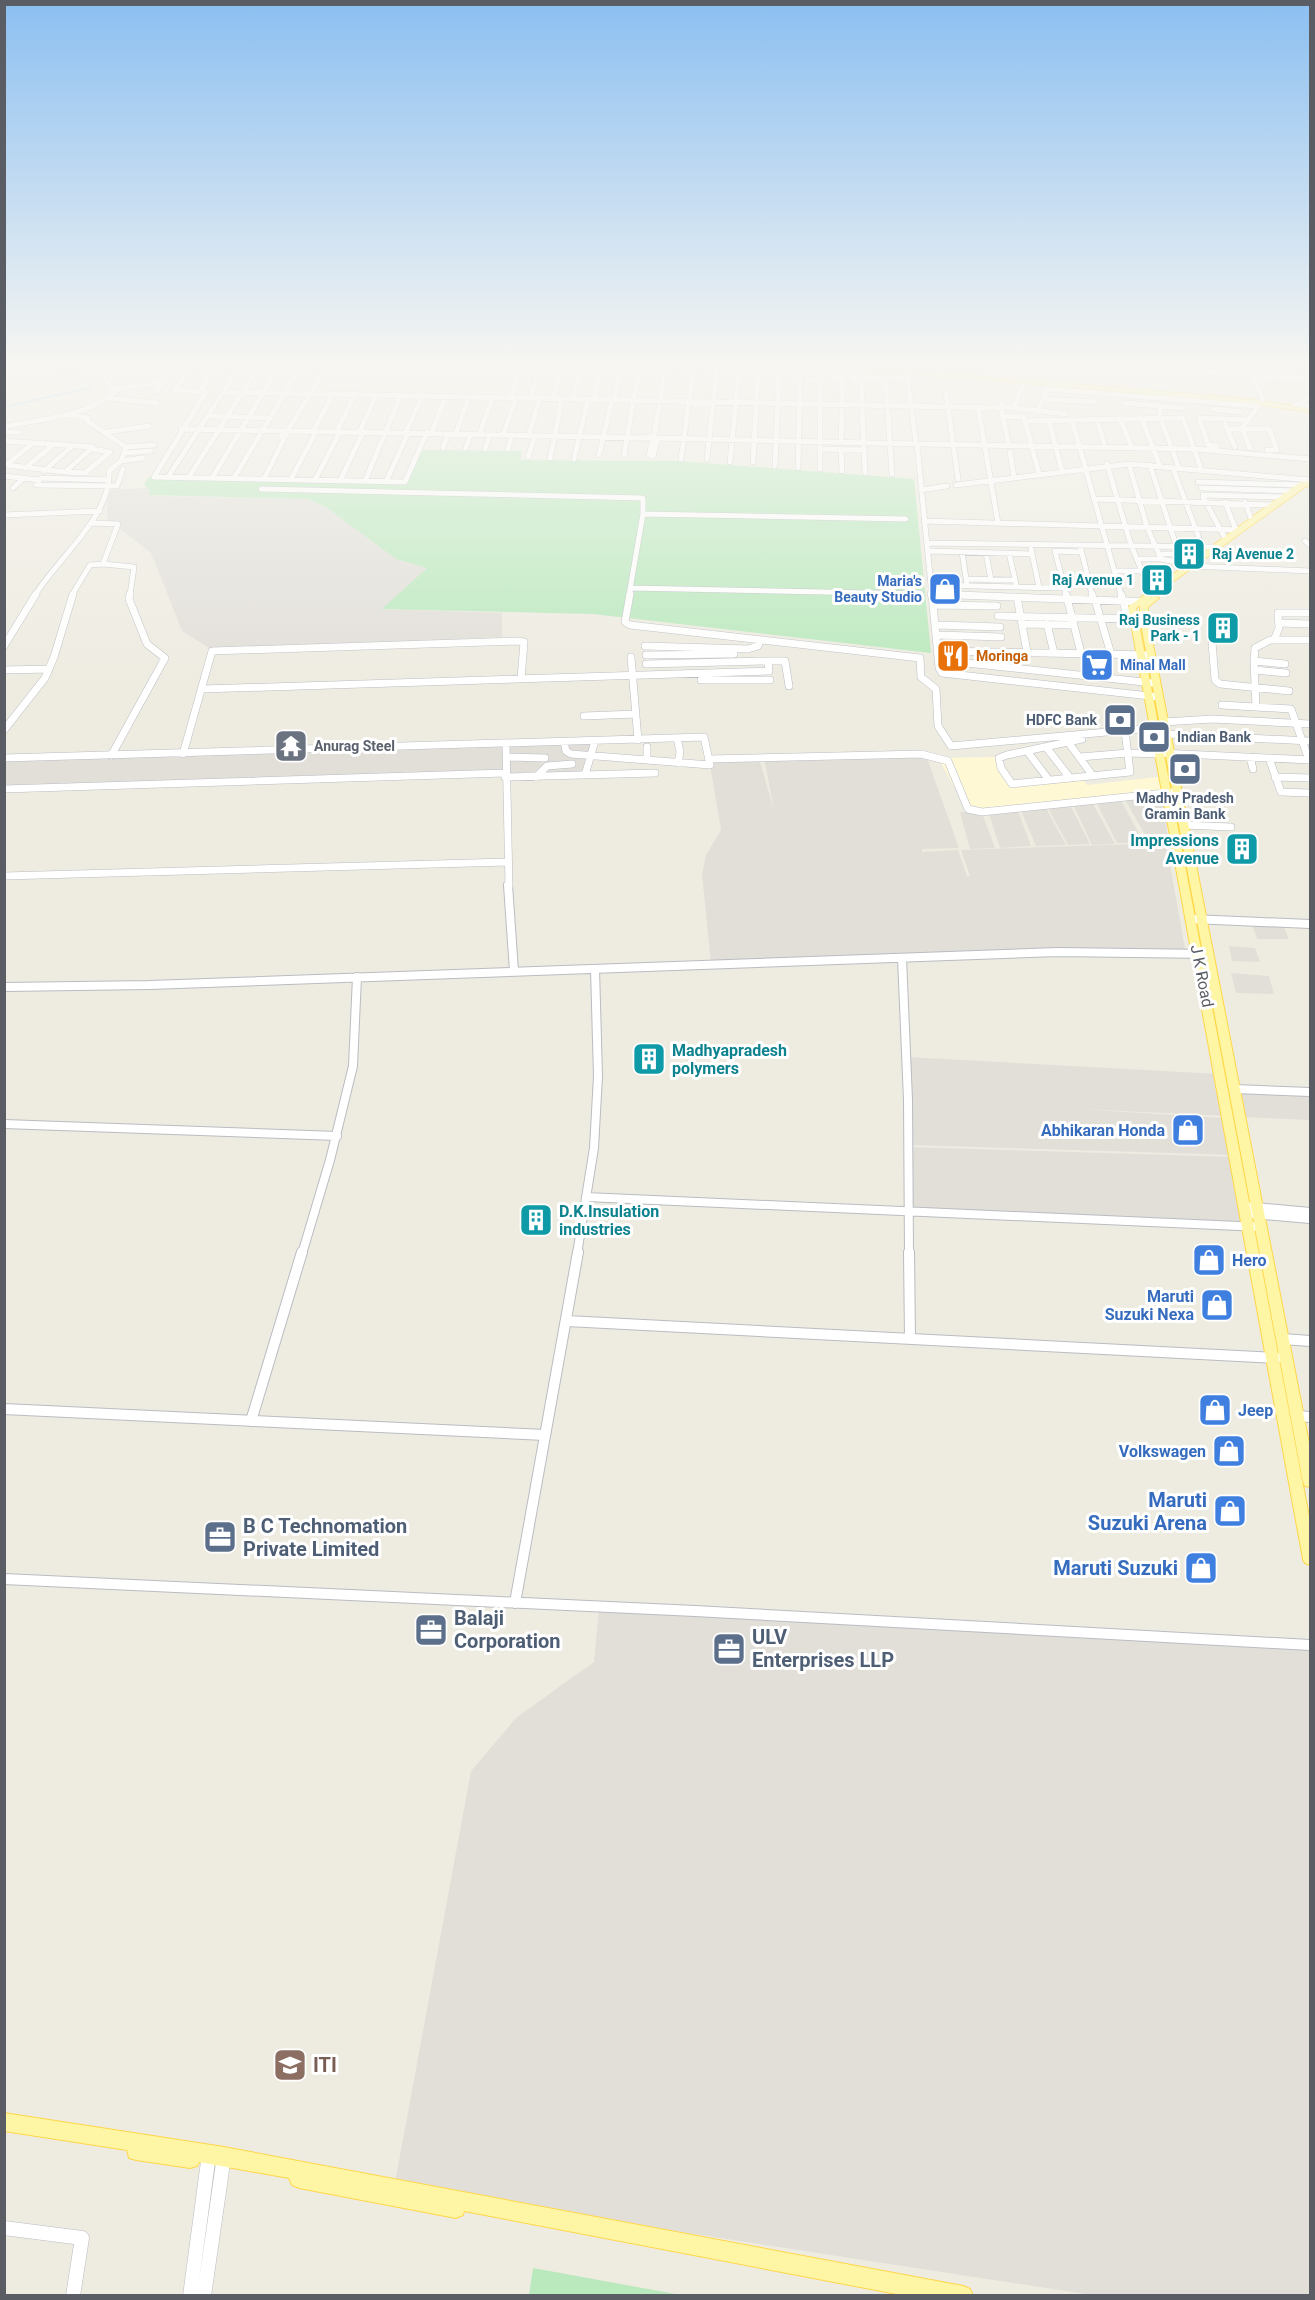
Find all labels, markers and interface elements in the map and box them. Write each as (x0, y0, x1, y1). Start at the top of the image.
building icon: Raj Avenue 2 (1171, 536, 1207, 572)
place label: Raj Avenue 2 (1212, 546, 1294, 562)
building icon: Raj Avenue 1 (1139, 562, 1175, 598)
shop icon: Maria's Beauty Studio (927, 571, 963, 607)
place label: Raj Avenue 1 (1052, 572, 1134, 588)
place label: Maria's Beauty Studio (834, 573, 922, 605)
building icon: Raj Business Park - 1 (1205, 610, 1241, 646)
place label: Raj Business Park - 1 (1119, 612, 1200, 644)
restaurant icon: Moringa (935, 638, 971, 674)
supermarket icon: Minal Mall (1079, 647, 1115, 683)
place label: Moringa (976, 648, 1029, 664)
place label: Minal Mall (1120, 657, 1186, 673)
bank icon: HDFC Bank (1102, 702, 1138, 738)
place label: HDFC Bank (1026, 712, 1098, 728)
bank icon: Indian Bank (1136, 719, 1172, 755)
temple icon: Anurag Steel (273, 728, 309, 764)
place label: Indian Bank (1177, 729, 1252, 745)
place label: Anurag Steel (314, 738, 395, 754)
bank icon: Madhy Pradesh Gramin Bank (1167, 751, 1203, 787)
place label: Madhy Pradesh Gramin Bank (1136, 790, 1234, 822)
place label: Impressions Avenue (1130, 831, 1219, 868)
building icon: Impressions Avenue (1224, 831, 1260, 867)
street label: J K Road (1187, 943, 1217, 1009)
building icon: Madhyapradesh polymers (631, 1041, 667, 1077)
place label: Madhyapradesh polymers (672, 1041, 787, 1078)
shop icon: Abhikaran Honda (1170, 1112, 1206, 1148)
place label: Abhikaran Honda (1041, 1121, 1165, 1140)
building icon: D.K.Insulation industries (518, 1202, 554, 1238)
place label: D.K.Insulation industries (559, 1202, 659, 1239)
shop icon: Hero (1191, 1242, 1227, 1278)
place label: Hero (1232, 1251, 1267, 1270)
place label: Maruti Suzuki Nexa (1105, 1287, 1194, 1324)
shop icon: Maruti Suzuki Nexa (1199, 1287, 1235, 1323)
shop icon: Jeep (1197, 1392, 1233, 1428)
place label: Jeep (1238, 1401, 1273, 1420)
shop icon: Volkswagen (1211, 1433, 1247, 1469)
place label: Volkswagen (1119, 1442, 1206, 1461)
place label: Maruti Suzuki Arena (1088, 1488, 1207, 1535)
shop icon: Maruti Suzuki Arena (1212, 1493, 1248, 1529)
place label: B C Technomation Private Limited (243, 1514, 407, 1561)
office icon: B C Technomation Private Limited (202, 1519, 238, 1555)
shop icon: Maruti Suzuki (1183, 1550, 1219, 1586)
place label: Maruti Suzuki (1053, 1556, 1178, 1580)
place label: Balaji Corporation (454, 1606, 561, 1653)
office icon: Balaji Corporation (413, 1612, 449, 1648)
place label: ULV Enterprises LLP (752, 1625, 894, 1672)
office icon: ULV Enterprises LLP (711, 1631, 747, 1667)
school or university icon: ITI (272, 2047, 308, 2083)
place label: ITI (313, 2053, 337, 2077)

